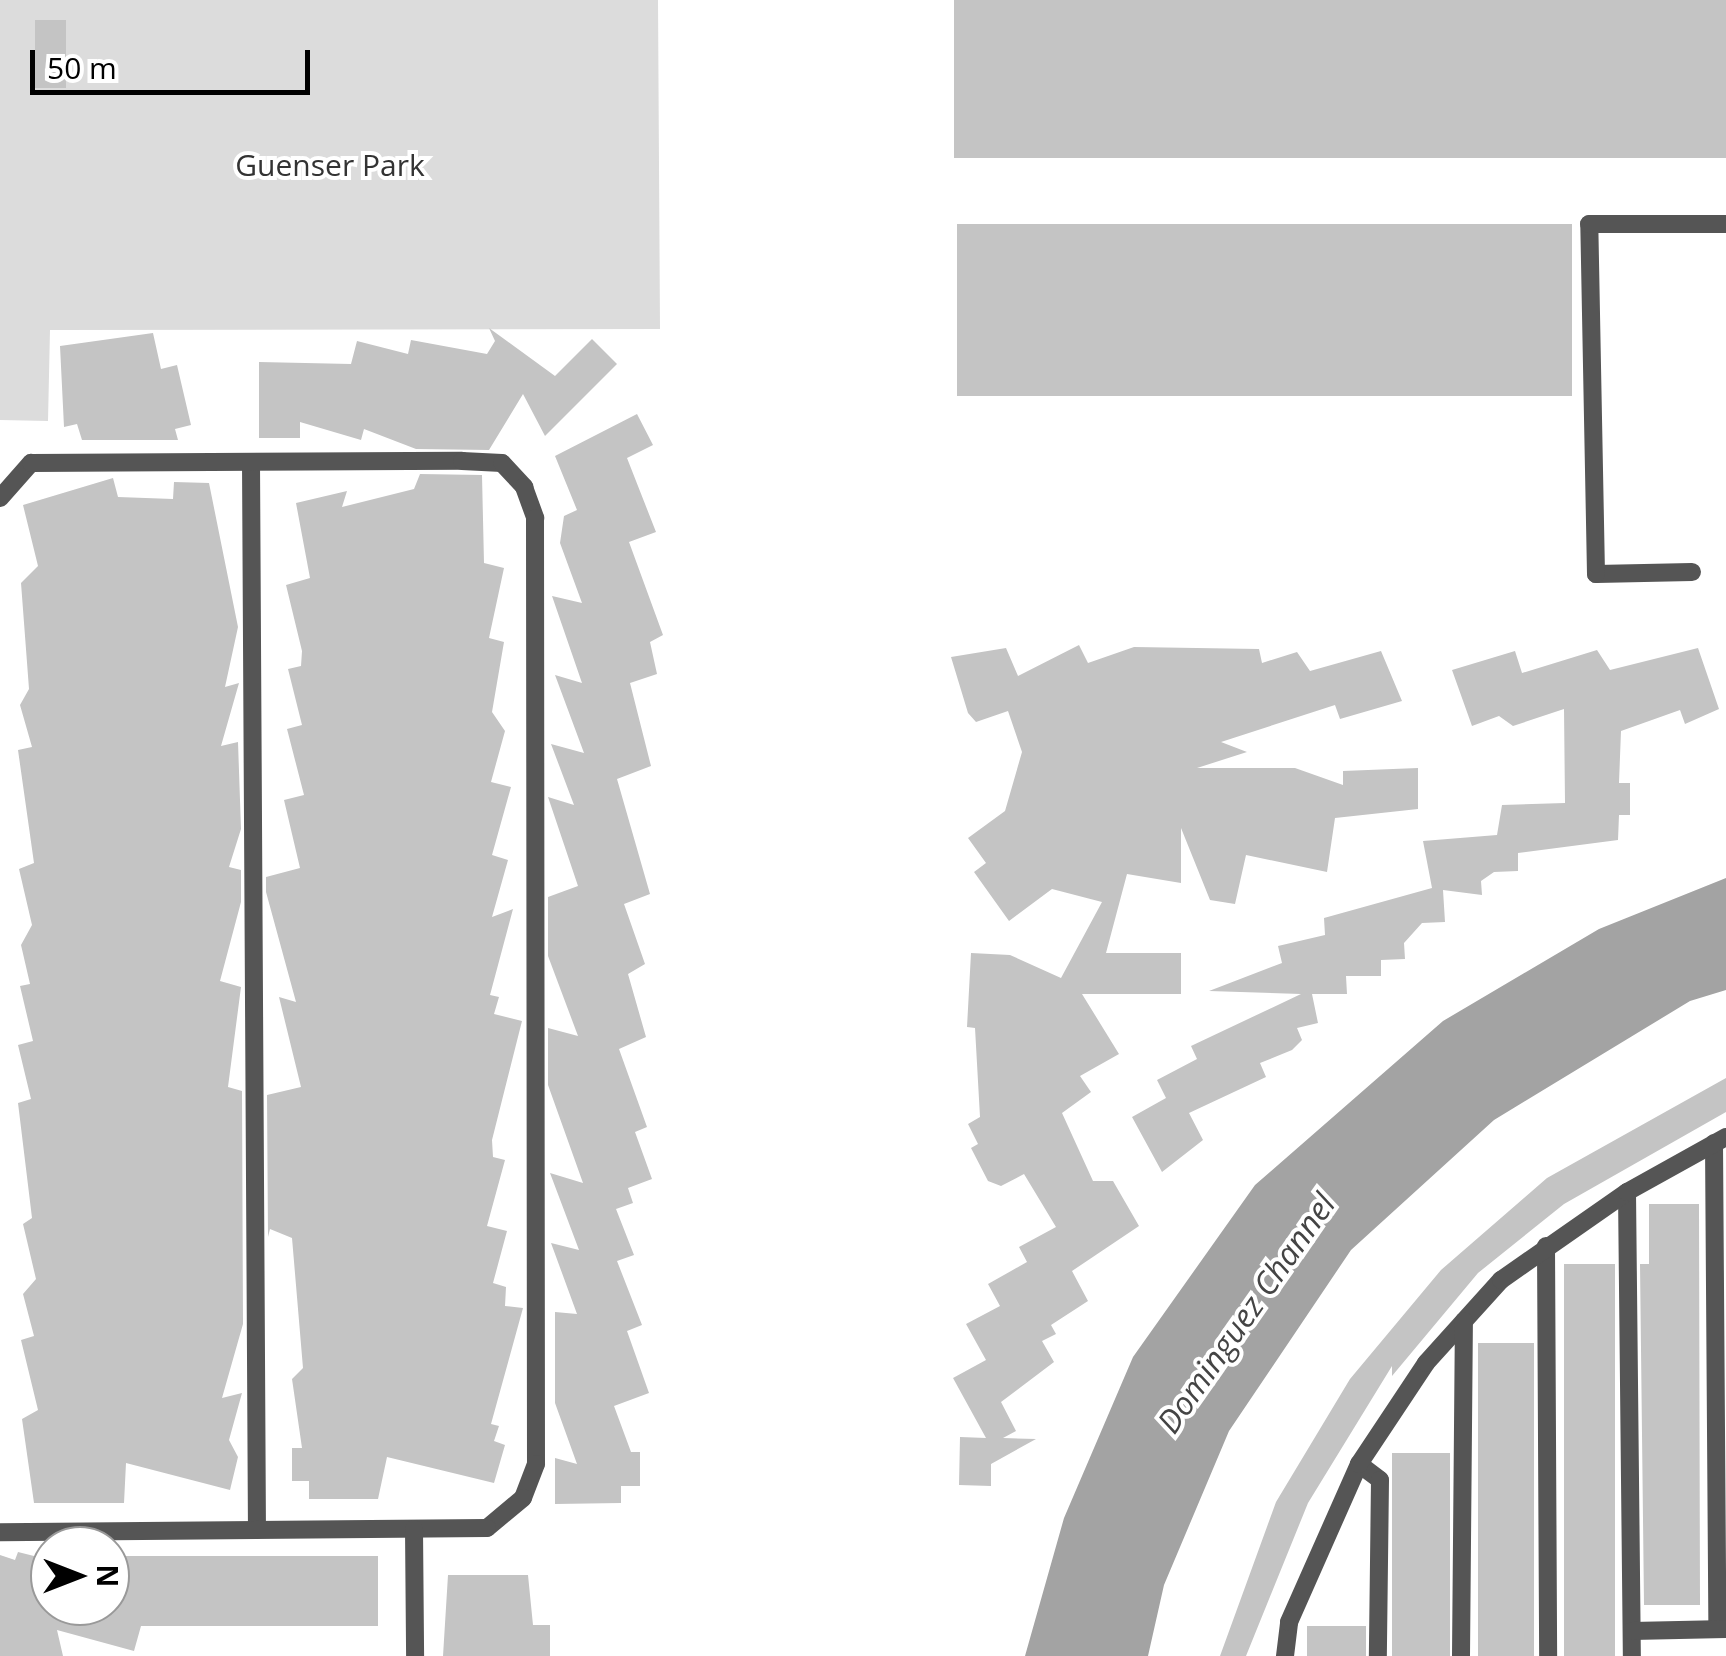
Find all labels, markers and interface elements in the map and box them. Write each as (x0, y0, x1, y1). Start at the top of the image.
scale bar (35, 30, 315, 92)
text: 50 m (47, 47, 117, 88)
park label: Guenser Park (235, 147, 425, 183)
water label: Dominguez Channel (1149, 1186, 1343, 1440)
north arrow (30, 1526, 130, 1626)
text: N (89, 1565, 127, 1587)

